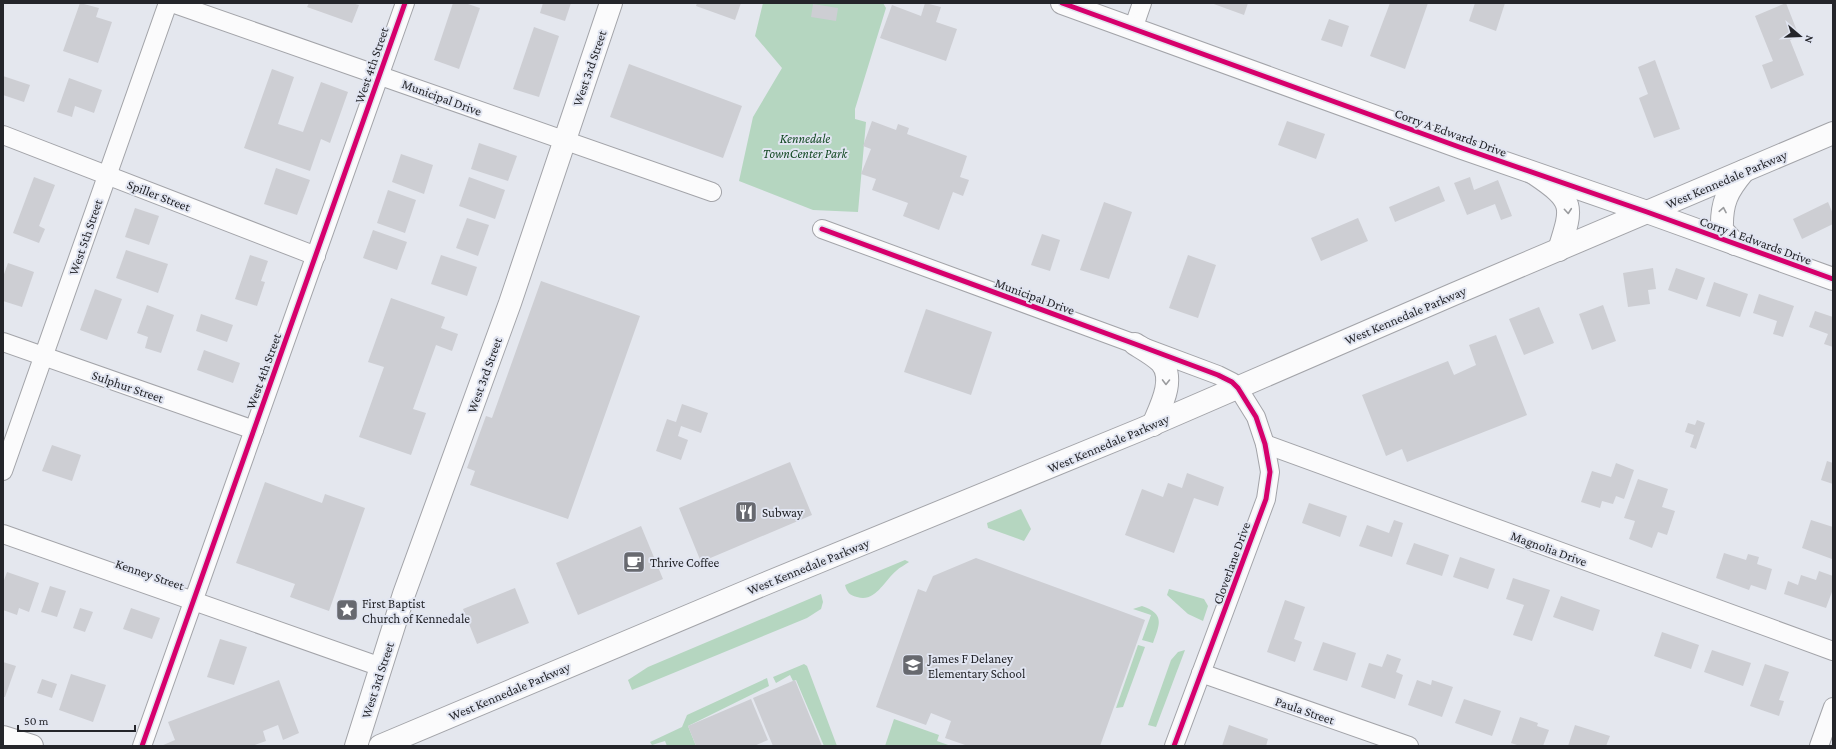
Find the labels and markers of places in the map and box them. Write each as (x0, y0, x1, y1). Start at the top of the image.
restaurant icon: Subway (733, 499, 759, 525)
place label: Subway (762, 505, 804, 520)
cafe icon: Thrive Coffee (621, 549, 647, 575)
place label: Thrive Coffee (650, 555, 720, 570)
place label: First Baptist Church of Kennedale (362, 596, 470, 626)
place icon: First Baptist Church of Kennedale (334, 597, 360, 623)
place label: James F Delaney Elementary School (927, 651, 1026, 681)
school or university icon: James F Delaney Elementary School (900, 652, 926, 678)

